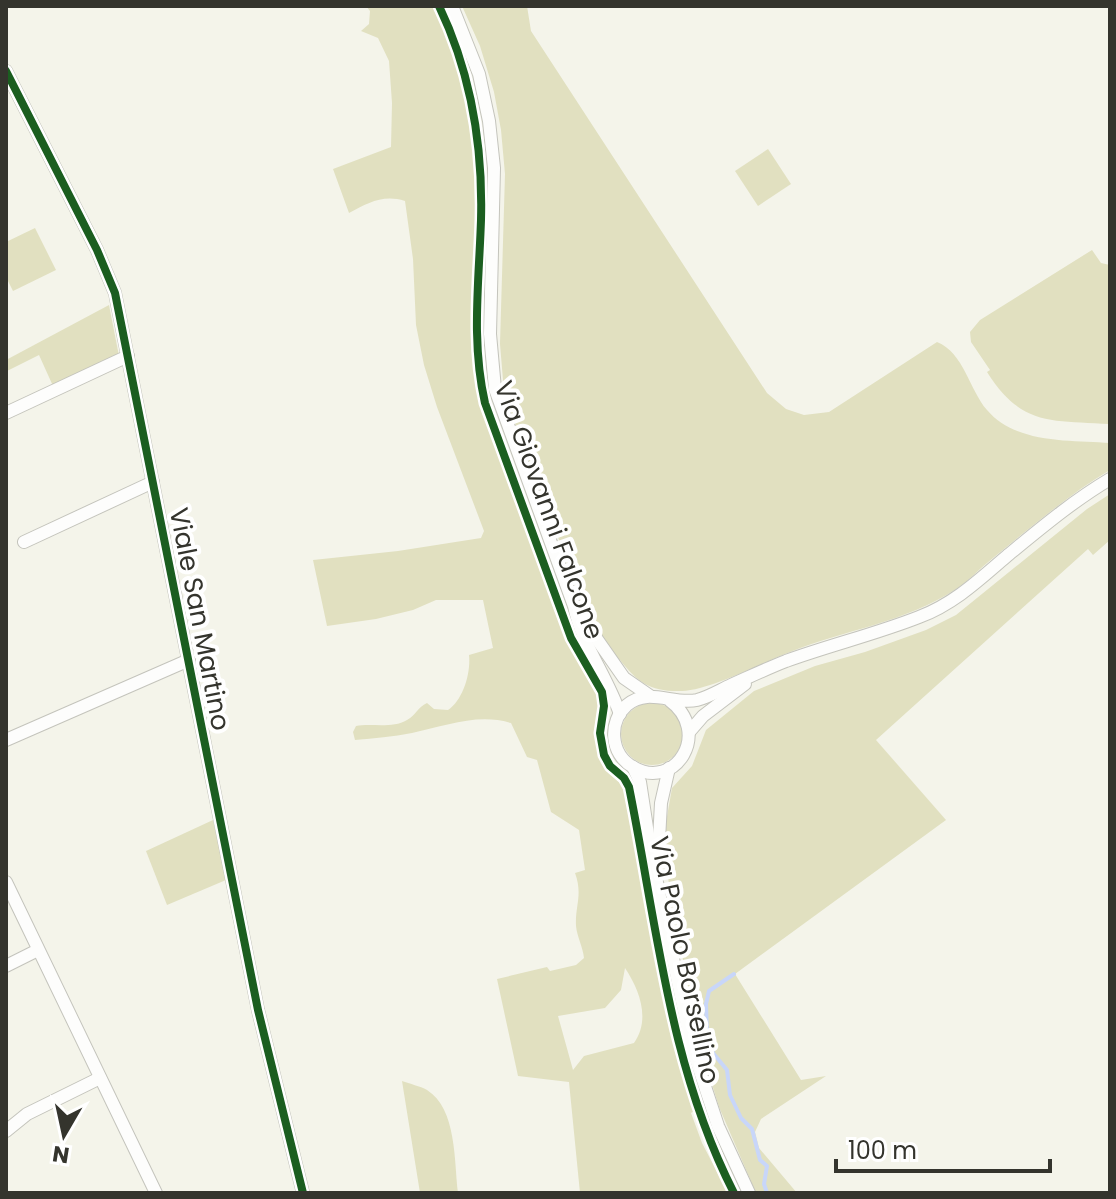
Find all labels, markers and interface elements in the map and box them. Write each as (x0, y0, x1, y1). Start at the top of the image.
street label: Via Giovanni Falcone (485, 376, 613, 644)
street label: Viale San Martino (161, 505, 239, 733)
street label: Via Paolo Borsellino (641, 833, 729, 1087)
north arrow (24, 1095, 104, 1175)
scale bar (836, 1123, 1050, 1173)
text: 100 m (848, 1134, 917, 1167)
text: N (50, 1138, 72, 1171)

